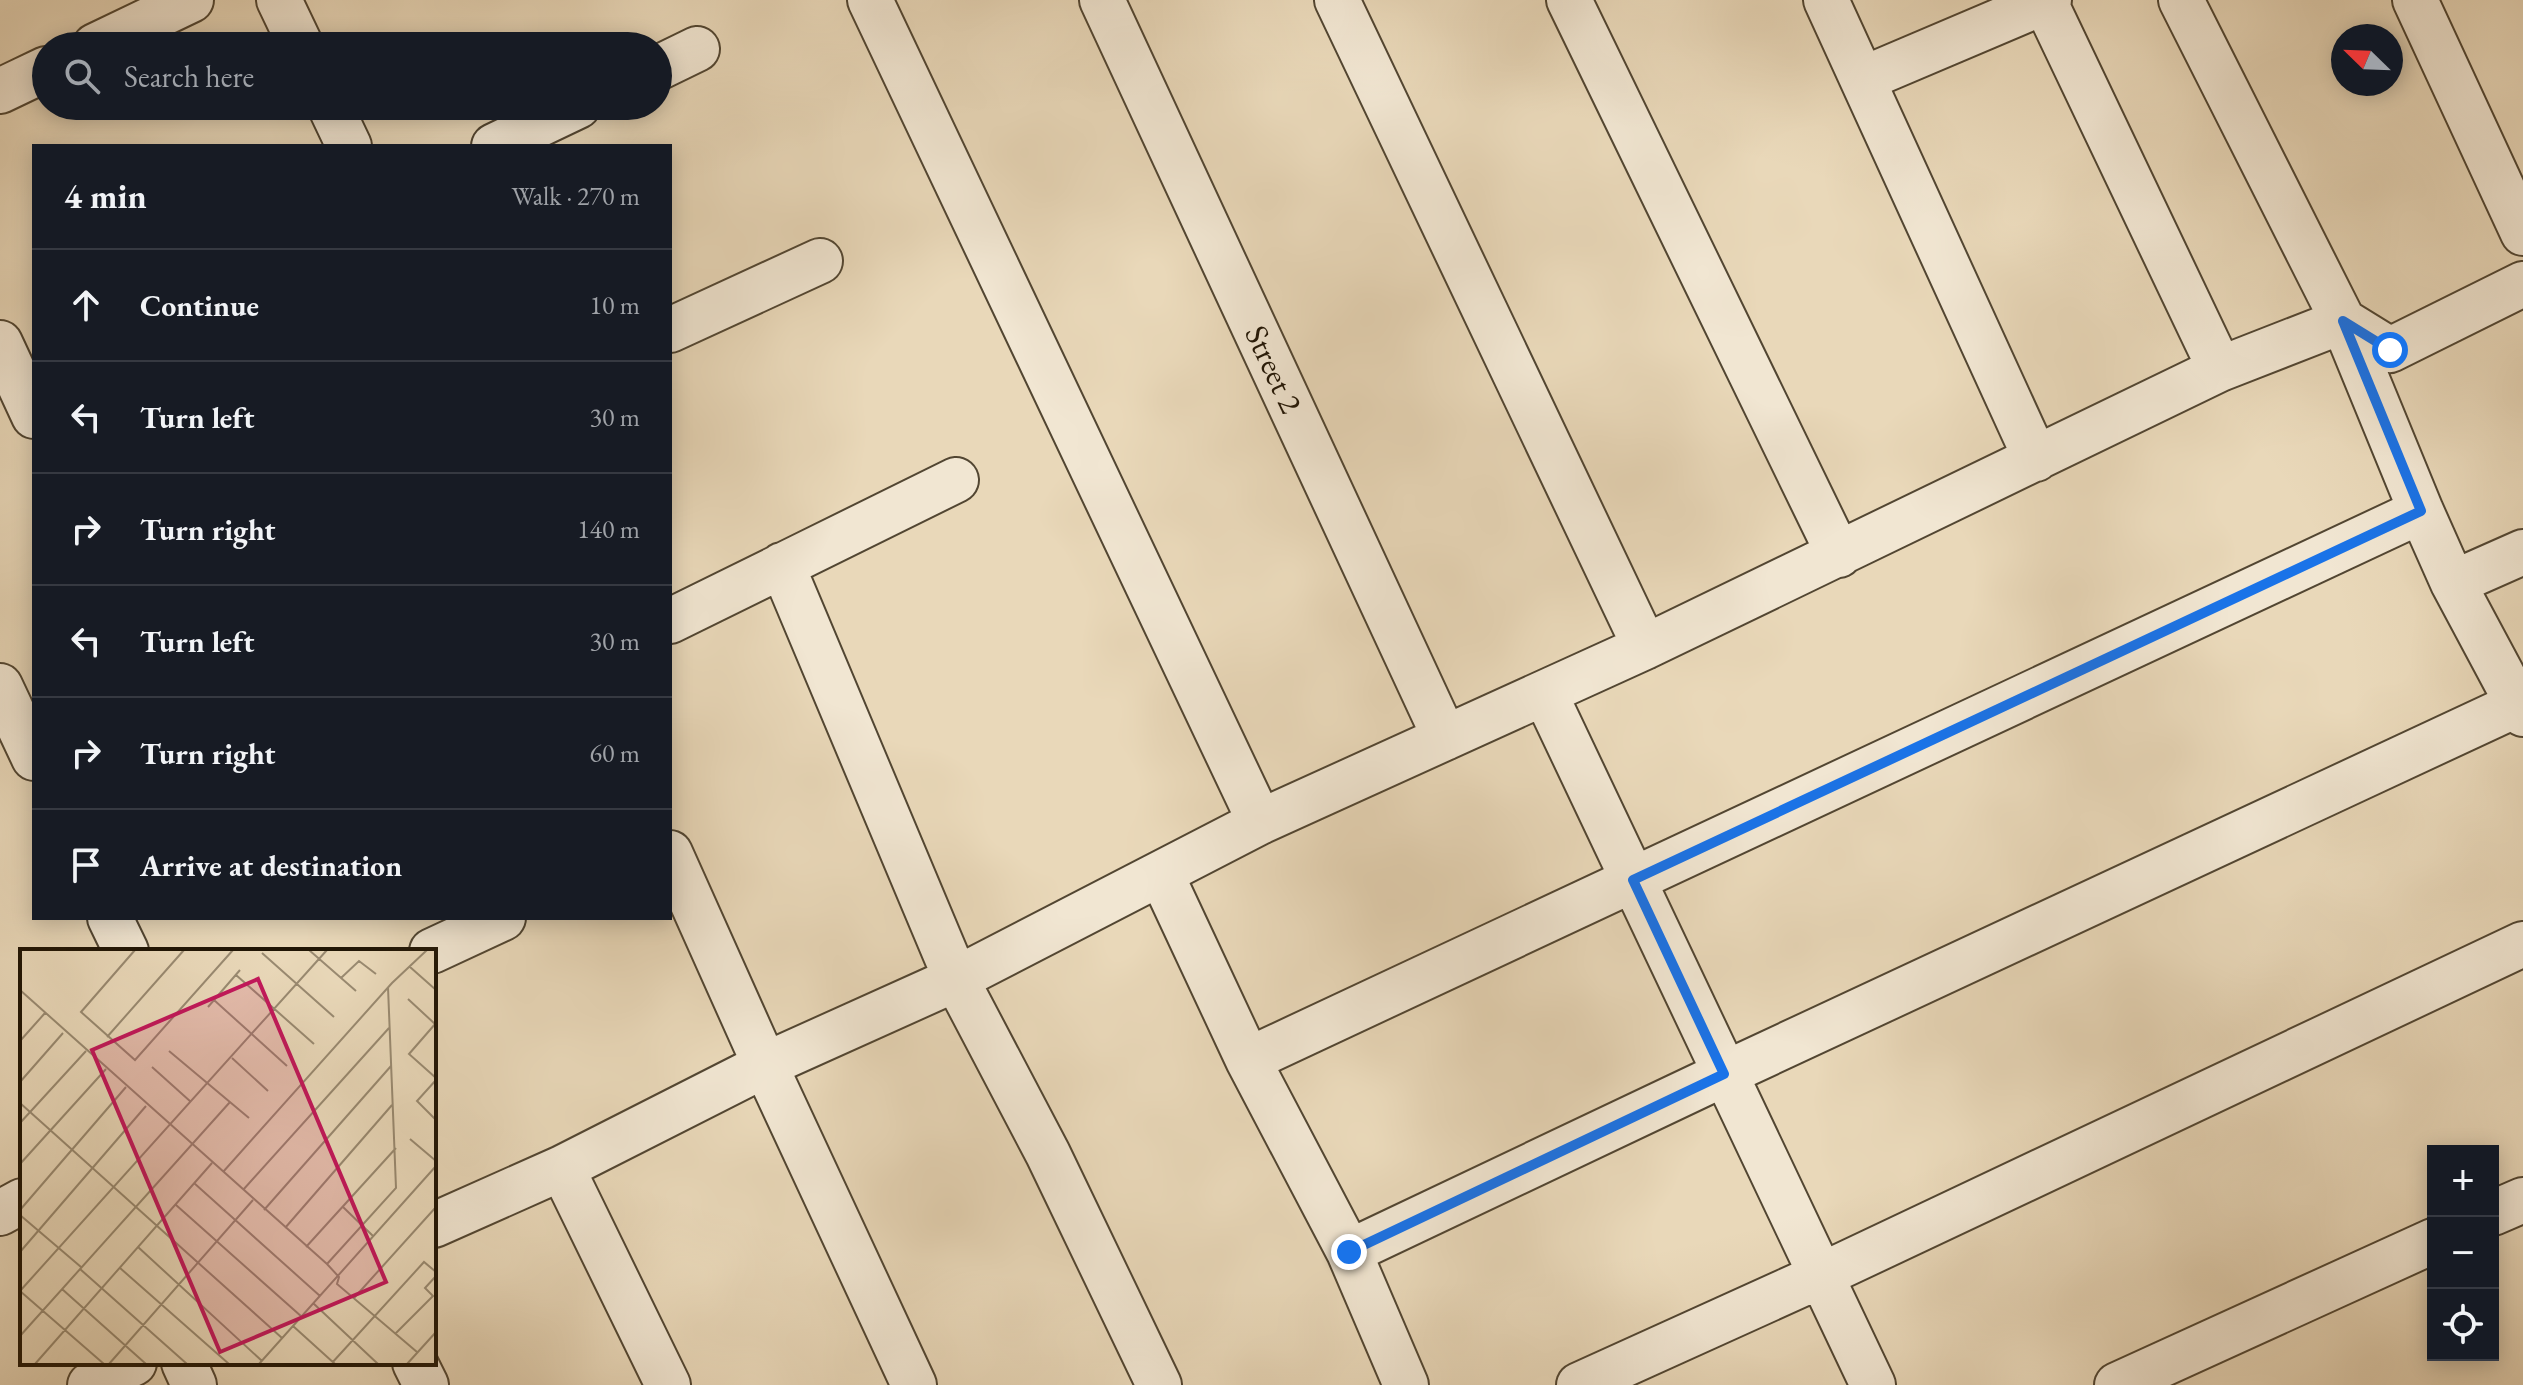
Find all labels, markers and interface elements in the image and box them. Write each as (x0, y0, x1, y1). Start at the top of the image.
north arrow (2331, 24, 2403, 96)
search box (32, 32, 672, 120)
icon: search (60, 54, 104, 98)
text: Search here (124, 57, 254, 96)
text: 4 min (64, 174, 147, 218)
text: Walk · 270 m (512, 179, 640, 213)
icon: ahead (64, 283, 108, 327)
text: Continue (140, 286, 259, 325)
text: 10 m (590, 288, 640, 322)
street label: Street 2 (1236, 318, 1313, 420)
route start (2372, 332, 2408, 368)
icon: left (64, 395, 108, 439)
text: Turn left (140, 398, 254, 437)
text: 30 m (590, 400, 640, 434)
icon: right (64, 507, 108, 551)
text: Turn right (140, 510, 276, 549)
text: 140 m (577, 512, 640, 546)
icon: left (64, 619, 108, 663)
text: Turn left (140, 622, 254, 661)
text: 30 m (590, 624, 640, 658)
icon: right (64, 731, 108, 775)
text: Turn right (140, 734, 276, 773)
text: 60 m (590, 736, 640, 770)
icon: arrive (64, 843, 108, 887)
text: Arrive at destination (140, 846, 402, 885)
inset map (20, 949, 436, 1365)
map controls (2427, 1145, 2499, 1361)
button: + (2427, 1145, 2499, 1217)
button: − (2427, 1217, 2499, 1289)
route end (1331, 1234, 1367, 1270)
button: locate (2427, 1289, 2499, 1361)

